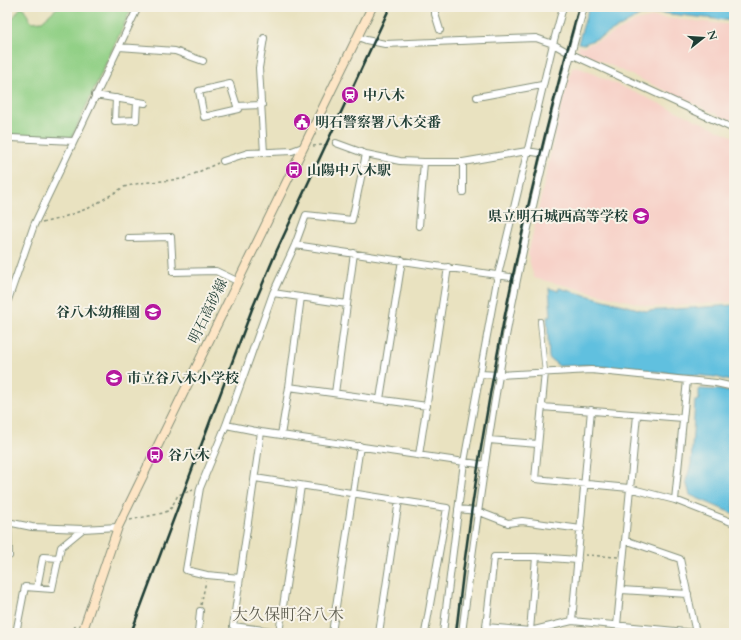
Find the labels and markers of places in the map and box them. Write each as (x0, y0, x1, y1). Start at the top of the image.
station icon: 中八木 (340, 85, 360, 105)
place label: 中八木 (363, 86, 405, 105)
public building icon: 明石警察署八木交番 (292, 112, 312, 132)
place label: 明石警察署八木交番 (315, 113, 441, 132)
bus stop icon: 山陽中八木駅 (284, 160, 304, 180)
place label: 山陽中八木駅 (307, 161, 391, 180)
school or university icon: 県立明石城西高等学校 (631, 206, 651, 226)
place label: 県立明石城西高等学校 (488, 207, 628, 226)
school or university icon: 谷八木幼稚園 (143, 302, 163, 322)
place label: 谷八木幼稚園 (56, 303, 140, 322)
school or university icon: 市立谷八木小学校 (104, 368, 124, 388)
place label: 市立谷八木小学校 (127, 369, 239, 388)
bus stop icon: 谷八木 (145, 445, 165, 465)
place label: 谷八木 (168, 446, 210, 465)

